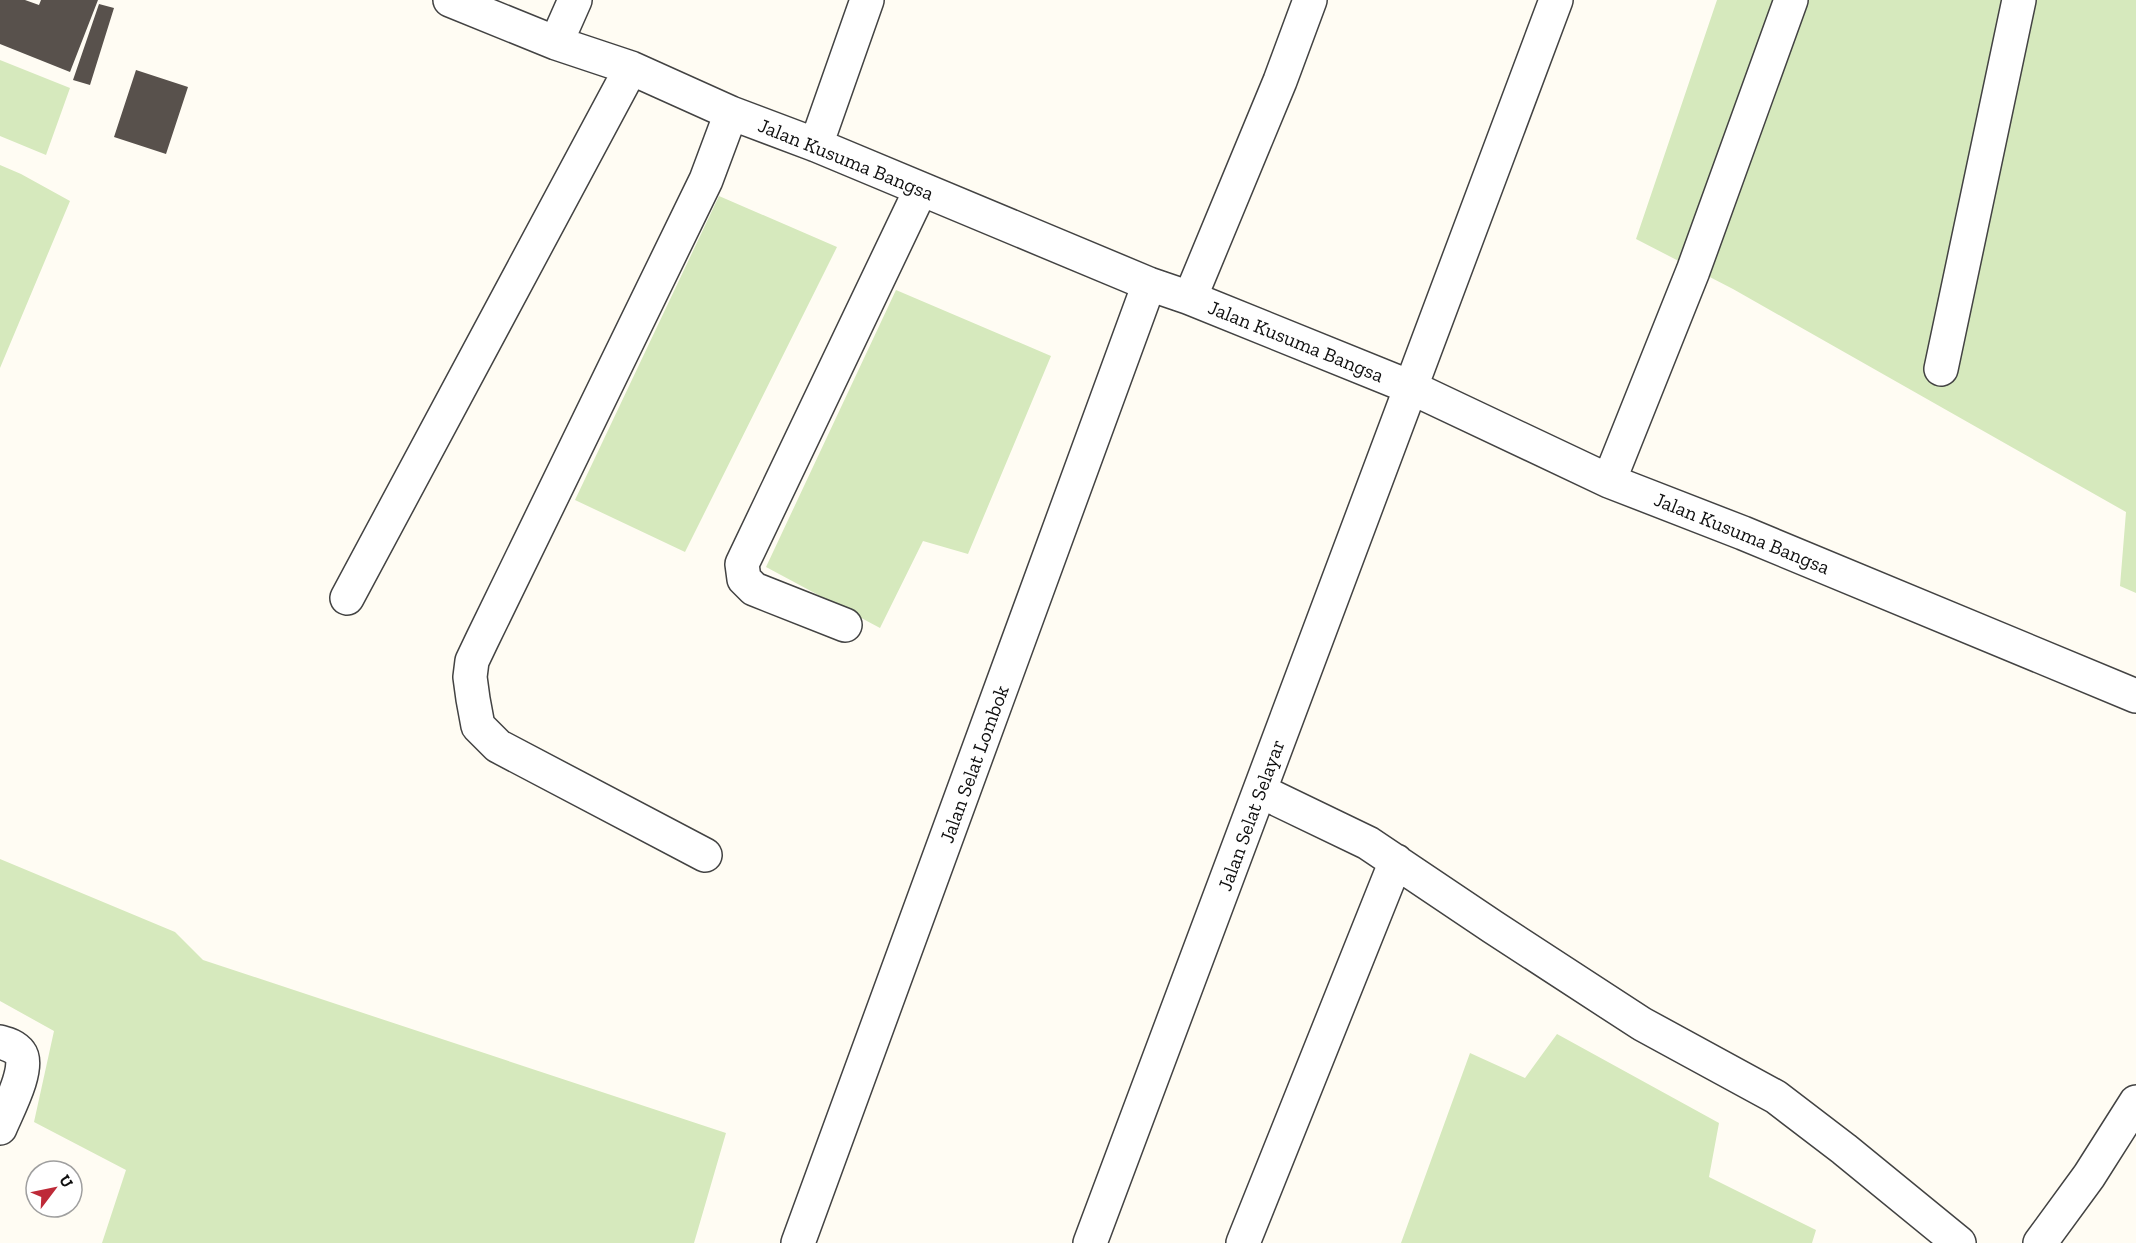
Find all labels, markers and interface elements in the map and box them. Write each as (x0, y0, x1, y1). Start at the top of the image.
street label: Jalan Kusuma Bangsa (755, 113, 938, 205)
street label: Jalan Kusuma Bangsa (1205, 295, 1388, 387)
street label: Jalan Kusuma Bangsa (1651, 487, 1834, 579)
street label: Jalan Selat Lombok (934, 681, 1014, 846)
street label: Jalan Selat Selayar (1213, 736, 1289, 894)
north arrow (24, 1159, 84, 1219)
text: U (55, 1171, 78, 1192)

